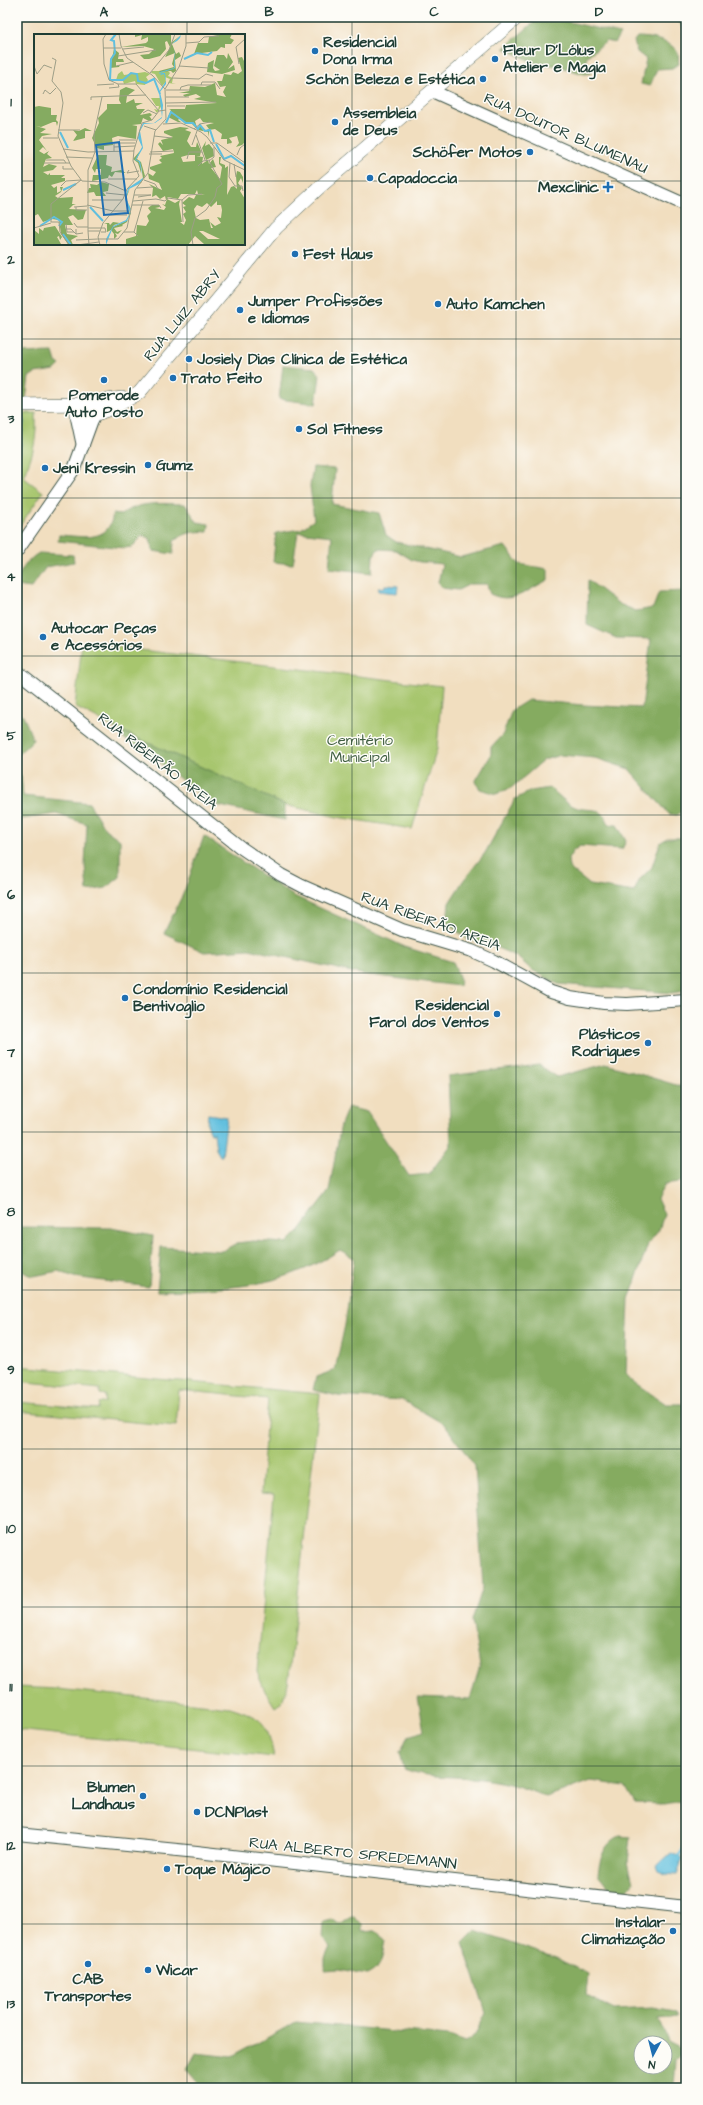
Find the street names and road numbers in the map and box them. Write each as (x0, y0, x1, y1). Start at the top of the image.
street label: RUA DOUTOR BLUMENAU (481, 88, 651, 179)
street label: RUA LUIZ ABRY (139, 265, 226, 366)
street label: RUA RIBEIRÃO AREIA (93, 708, 222, 815)
street label: RUA RIBEIRÃO AREIA (358, 886, 504, 957)
street label: RUA ALBERTO SPREDEMANN (248, 1832, 458, 1875)

